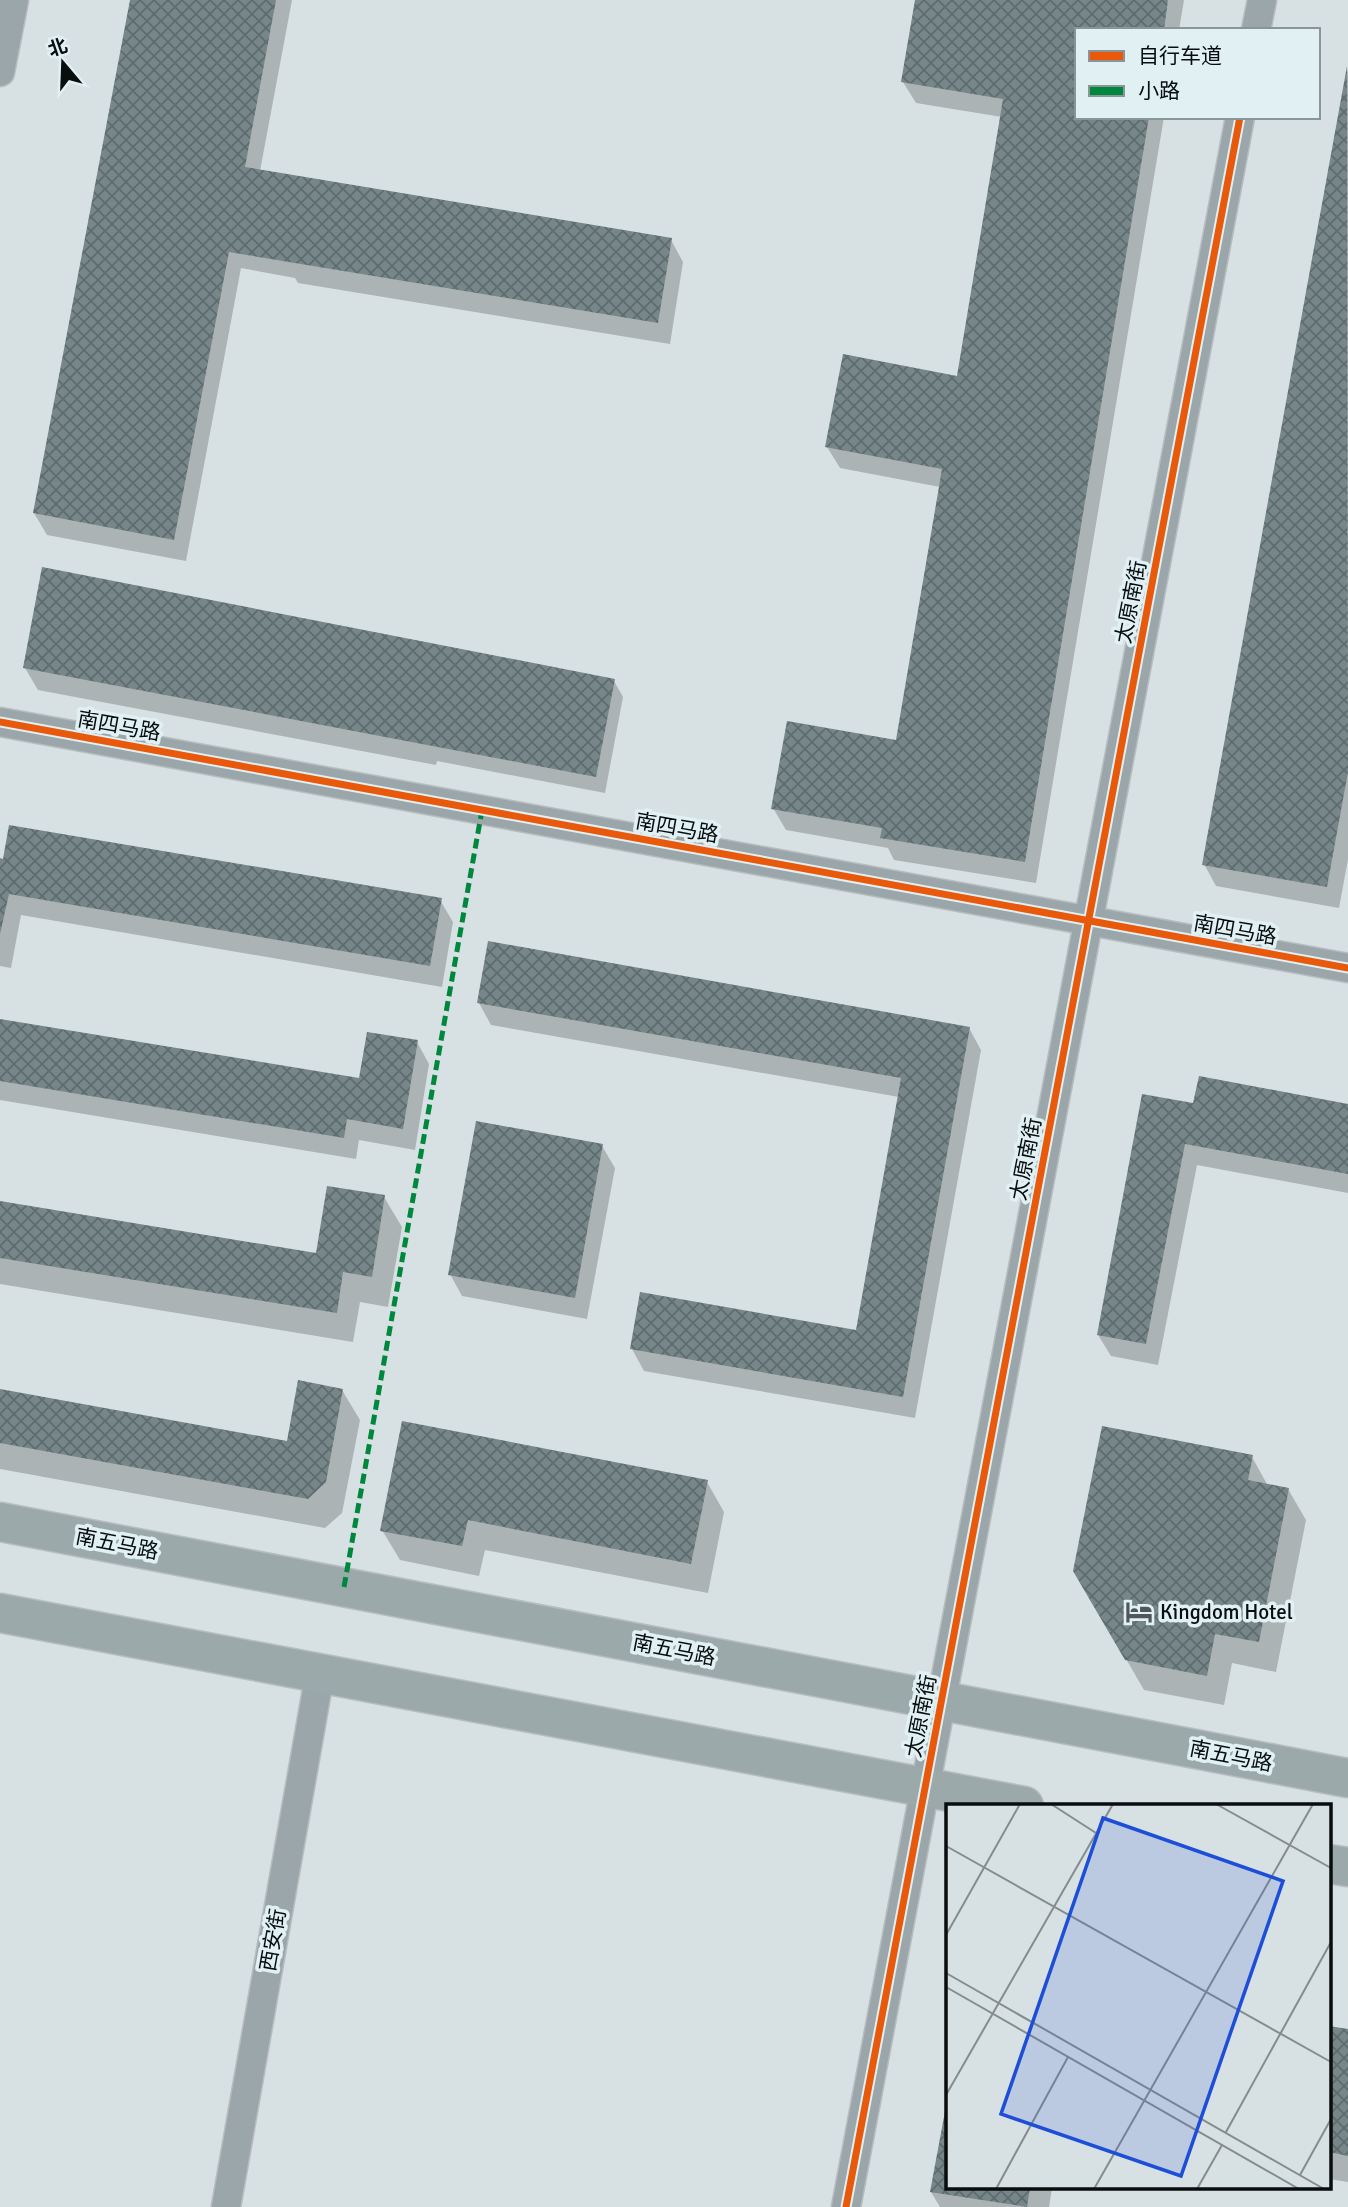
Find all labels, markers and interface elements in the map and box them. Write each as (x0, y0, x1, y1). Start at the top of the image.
north arrow (28, 28, 98, 98)
legend (1075, 28, 1320, 119)
text: 北 (45, 33, 71, 62)
text: 自行车道 (1138, 43, 1222, 69)
text: 小路 (1138, 78, 1180, 104)
street label: 太原南街 (1110, 558, 1152, 646)
street label: 南四马路 (75, 706, 163, 746)
street label: 南四马路 (633, 808, 721, 848)
street label: 南四马路 (1191, 910, 1279, 950)
street label: 太原南街 (1005, 1115, 1047, 1203)
street label: 南五马路 (73, 1523, 161, 1565)
hotel icon: Kingdom Hotel (1124, 1597, 1154, 1627)
place label: Kingdom Hotel (1160, 1599, 1293, 1625)
street label: 南五马路 (630, 1629, 718, 1671)
street label: 太原南街 (900, 1672, 942, 1760)
street label: 南五马路 (1187, 1735, 1275, 1777)
inset map (946, 1804, 1330, 2190)
street label: 西安街 (255, 1907, 291, 1973)

